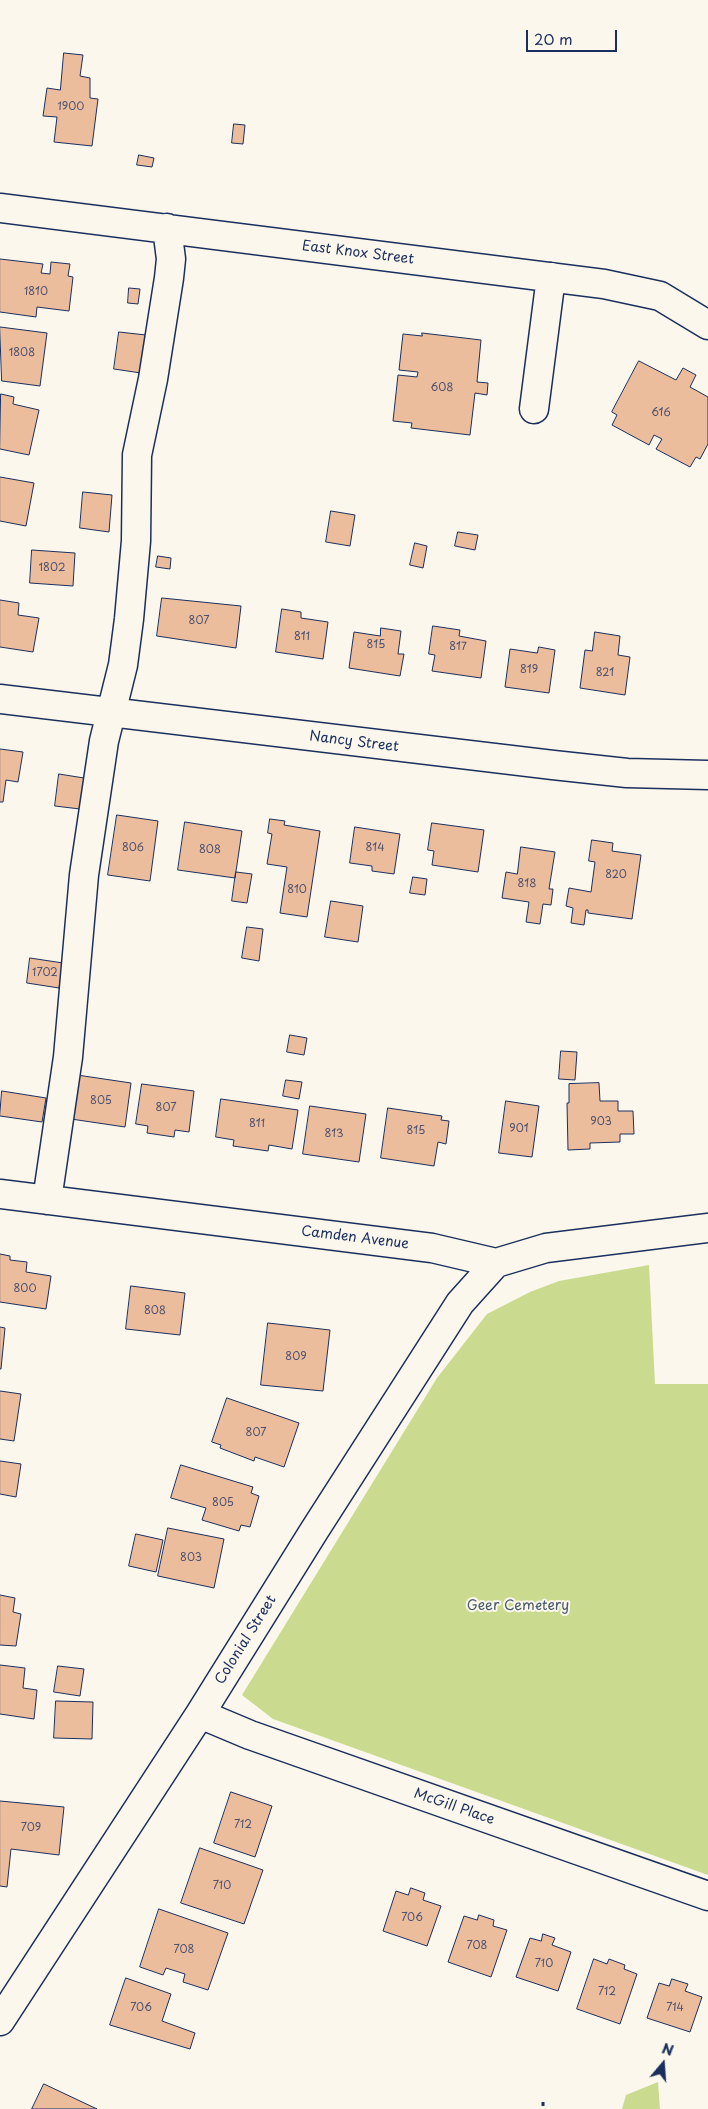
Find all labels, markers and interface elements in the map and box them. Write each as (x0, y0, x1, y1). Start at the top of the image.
scale bar (528, 20, 619, 52)
text: 20 m (534, 27, 573, 50)
house number: 1900 (58, 100, 84, 114)
street label: East Knox Street (301, 238, 415, 268)
house number: 1810 (24, 285, 48, 299)
house number: 1808 (9, 346, 35, 360)
house number: 608 (431, 381, 453, 395)
house number: 616 (651, 406, 671, 420)
house number: 1802 (39, 561, 65, 575)
house number: 807 (189, 614, 209, 628)
house number: 811 (294, 630, 310, 644)
house number: 815 (367, 638, 385, 652)
house number: 817 (449, 640, 467, 654)
house number: 819 (520, 663, 538, 677)
house number: 821 (596, 666, 614, 680)
street label: Nancy Street (308, 728, 400, 756)
house number: 806 (122, 841, 144, 855)
house number: 814 (366, 841, 384, 855)
house number: 808 (199, 843, 221, 857)
house number: 820 (605, 868, 627, 882)
house number: 818 (518, 877, 536, 891)
house number: 810 (287, 883, 307, 897)
house number: 1702 (32, 966, 58, 980)
house number: 805 (90, 1094, 112, 1108)
house number: 807 (156, 1101, 176, 1115)
house number: 903 (590, 1115, 612, 1129)
house number: 811 (249, 1117, 265, 1131)
house number: 901 (509, 1122, 529, 1136)
house number: 815 (407, 1124, 425, 1138)
house number: 813 (325, 1127, 343, 1141)
street label: Camden Avenue (300, 1223, 410, 1253)
house number: 800 (13, 1282, 37, 1296)
house number: 808 (144, 1304, 166, 1318)
house number: 809 (285, 1350, 307, 1364)
house number: 807 (246, 1426, 266, 1440)
house number: 805 (212, 1496, 234, 1510)
house number: 803 (180, 1551, 202, 1565)
street label: Colonial Street (212, 1592, 280, 1688)
park label: Geer Cemetery (467, 1598, 569, 1614)
street label: McGill Place (412, 1785, 496, 1829)
house number: 712 (234, 1818, 252, 1832)
house number: 709 (21, 1821, 41, 1835)
house number: 710 (213, 1879, 231, 1893)
house number: 706 (401, 1911, 423, 1925)
house number: 708 (467, 1939, 487, 1953)
house number: 708 (174, 1943, 194, 1957)
house number: 710 (535, 1957, 553, 1971)
house number: 712 (598, 1985, 616, 1999)
house number: 706 (130, 2001, 152, 2015)
house number: 714 (666, 2001, 684, 2015)
text: N (659, 2038, 676, 2061)
north arrow (638, 2039, 688, 2089)

